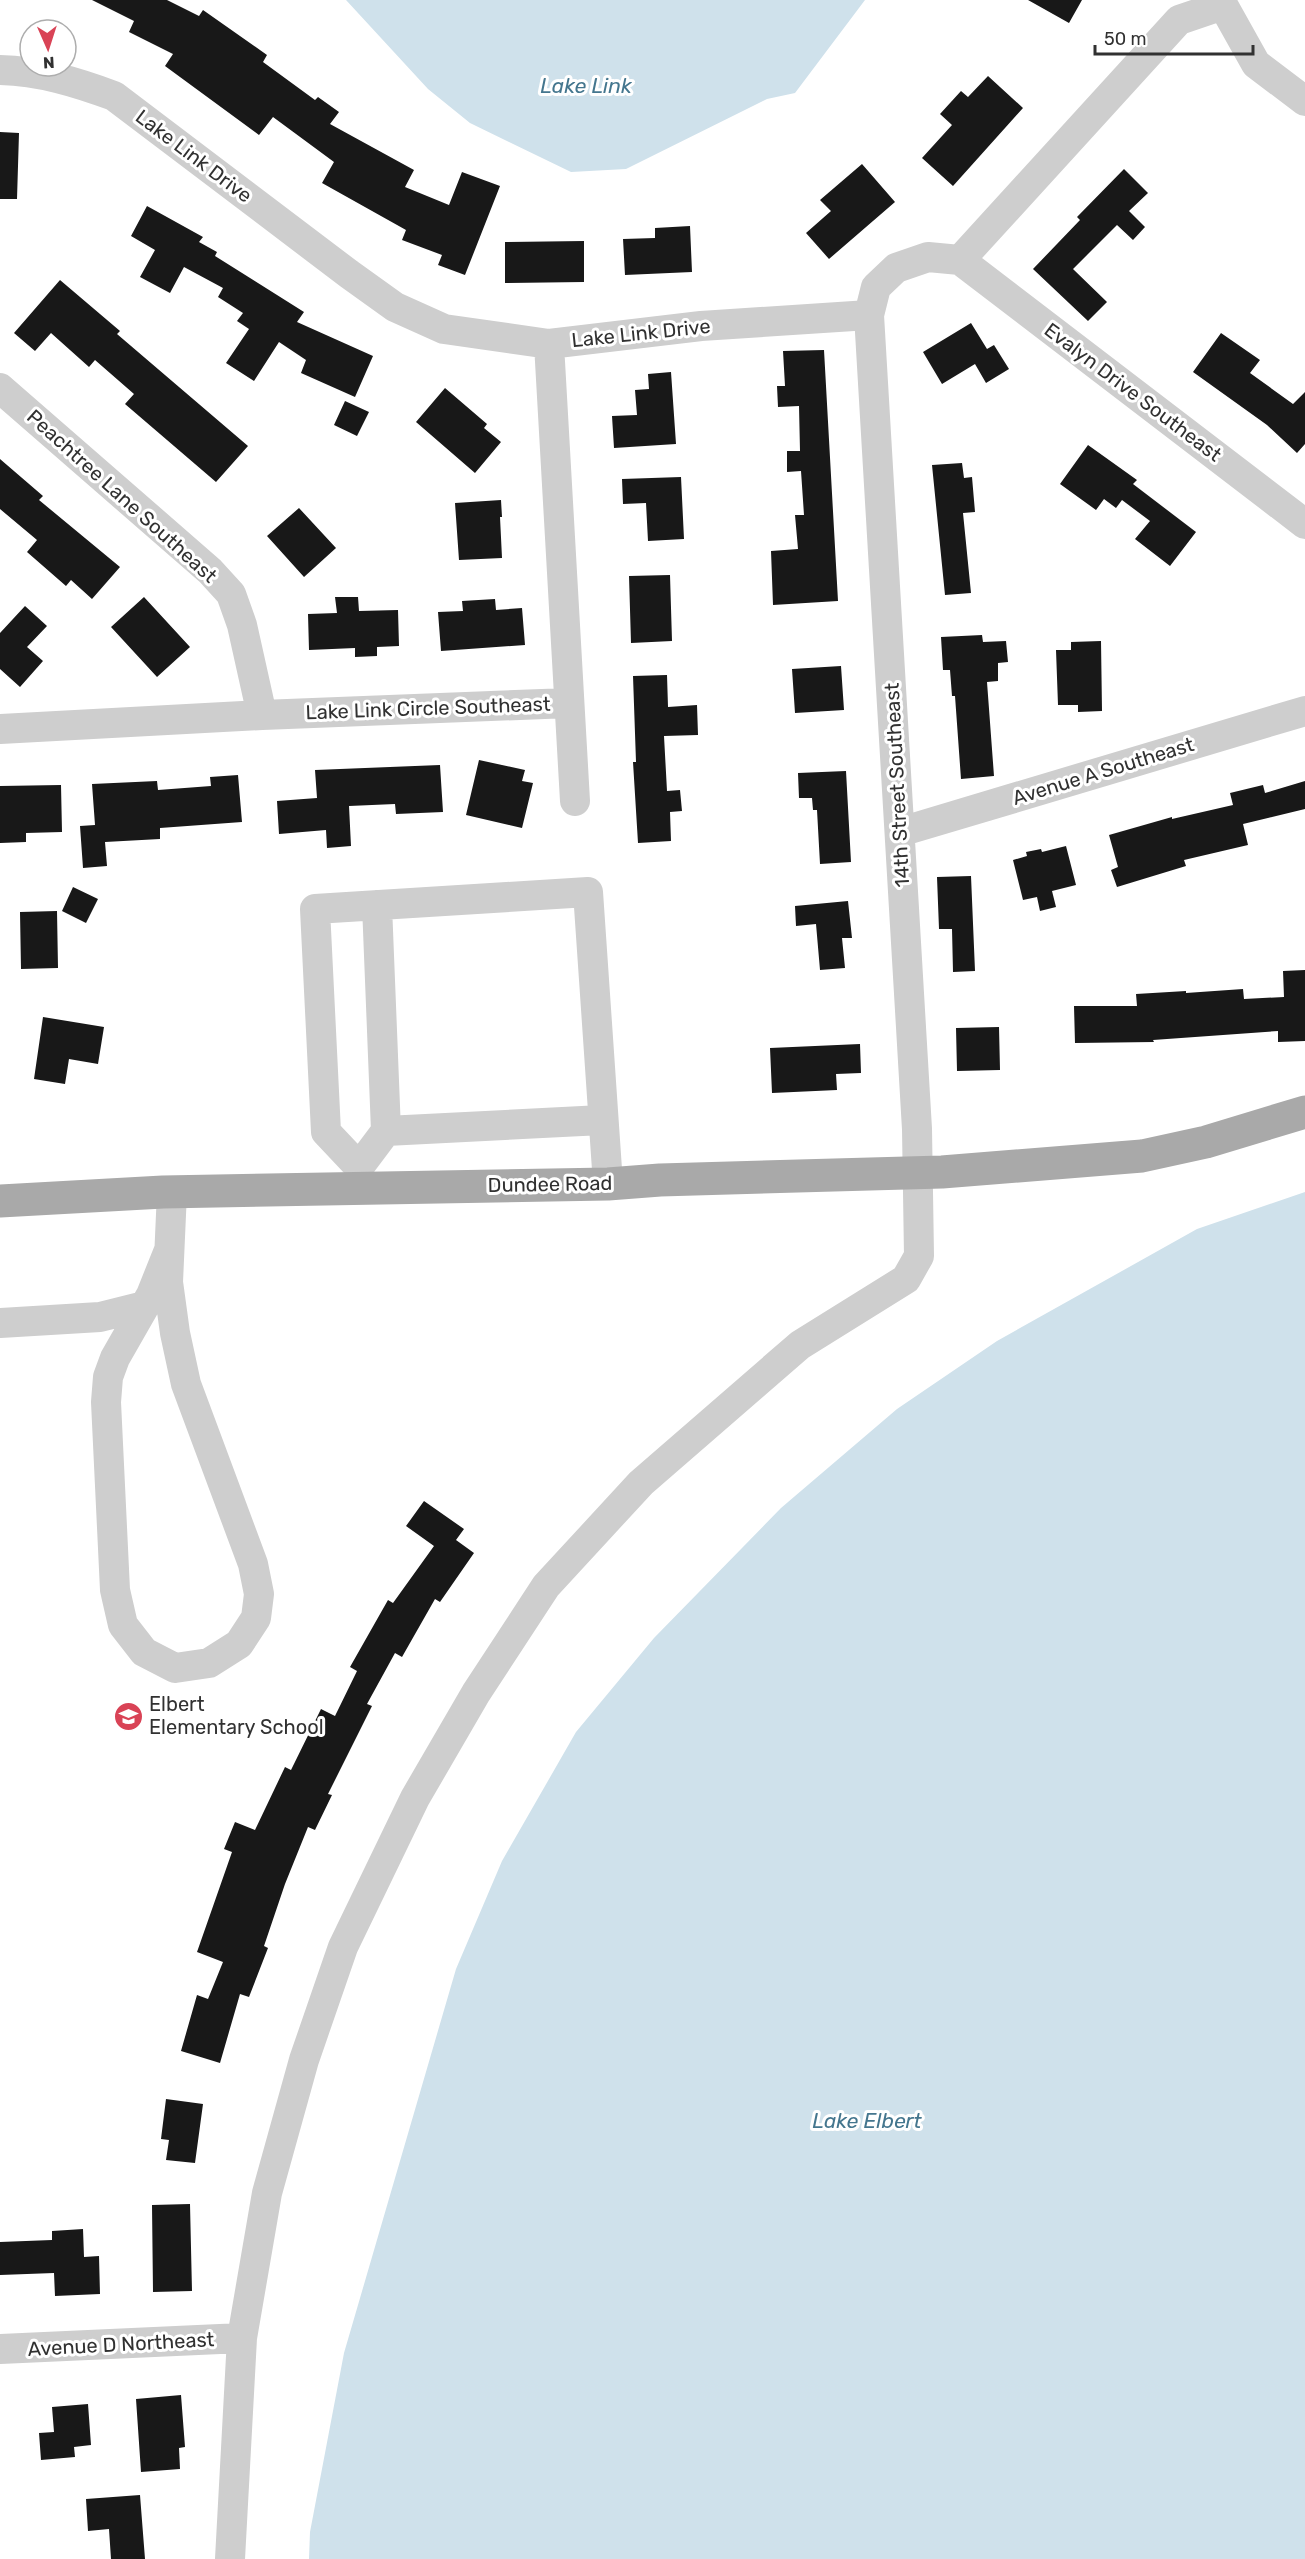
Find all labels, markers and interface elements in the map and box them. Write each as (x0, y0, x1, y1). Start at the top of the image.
north arrow (18, 18, 78, 78)
scale bar (1095, 18, 1252, 56)
text: 50 m (1104, 28, 1147, 50)
text: N (43, 53, 55, 72)
water label: Lake Link (540, 73, 633, 98)
street label: Lake Link Drive (131, 104, 257, 208)
street label: Lake Link Drive (570, 314, 712, 352)
street label: Evalyn Drive Southeast (1040, 318, 1226, 467)
street label: Peachtree Lane Southeast (22, 404, 222, 588)
street label: 14th Street Southeast (880, 682, 914, 888)
street label: Lake Link Circle Southeast (305, 692, 551, 724)
street label: Avenue A Southeast (1009, 732, 1197, 810)
street label: Dundee Road (488, 1171, 612, 1197)
place label: Elbert Elementary School (149, 1692, 324, 1739)
school or university icon: Elbert Elementary School (112, 1700, 144, 1732)
water label: Lake Elbert (812, 2108, 923, 2133)
street label: Avenue D Northeast (27, 2327, 215, 2361)

